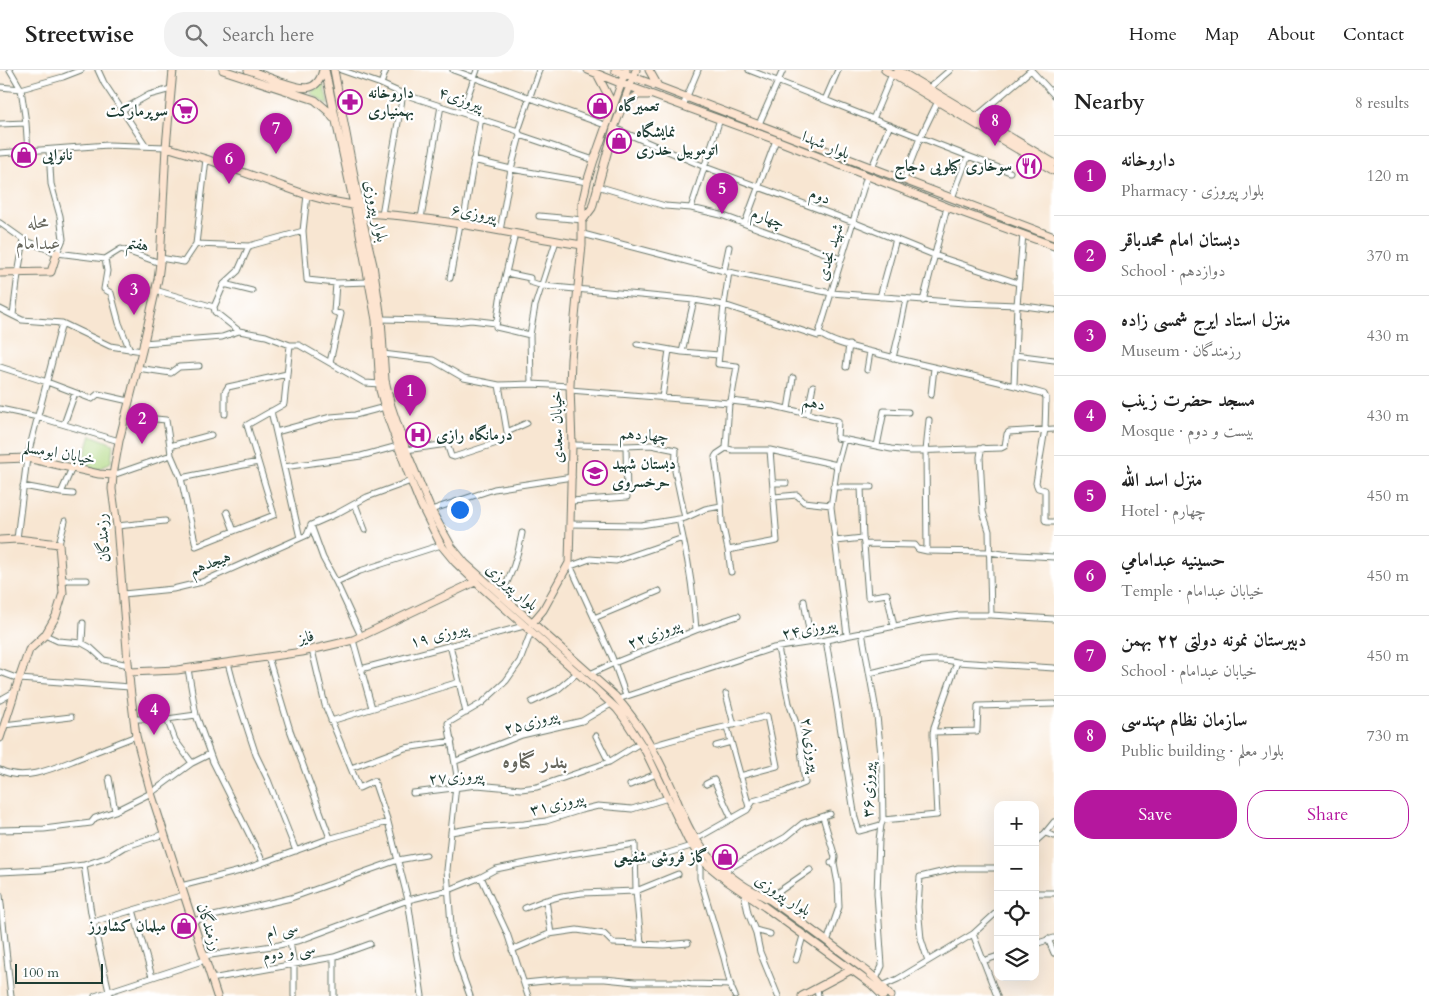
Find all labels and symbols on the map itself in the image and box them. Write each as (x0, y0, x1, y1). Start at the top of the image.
street label: پیروزی۴ (436, 81, 487, 117)
place label: داروخانه بهمنیاری (368, 82, 414, 122)
pharmacy icon: داروخانه بهمنیاری (337, 89, 363, 115)
shop icon: تعمیرگاه (587, 93, 613, 119)
place label: تعمیرگاه (618, 95, 660, 117)
supermarket icon: سوپرمارکت (172, 98, 198, 124)
place label: سوپرمارکت (106, 100, 168, 122)
pin: 8 (979, 105, 1011, 146)
pin: 7 (260, 113, 292, 154)
place label: نمایشگاه اتوموبیل خدری (636, 121, 718, 161)
street label: بلوار شهدا (799, 125, 853, 165)
shop icon: نمایشگاه اتوموبیل خدری (606, 128, 632, 154)
shop icon: نانوایی (11, 142, 37, 168)
pin: 6 (213, 143, 245, 184)
place label: نانوایی (41, 144, 72, 166)
restaurant icon: سوخاری کیلویی دجاج (1016, 153, 1042, 179)
place label: سوخاری کیلویی دجاج (894, 155, 1012, 180)
pin: 5 (706, 173, 738, 214)
street label: بلوار پیروزی (359, 178, 393, 244)
street label: دوم (805, 182, 834, 213)
street label: پیروزی۶ (449, 199, 499, 228)
street label: چهارم (747, 202, 788, 237)
district label: محله عبدامام (16, 210, 60, 259)
street label: شهید نجدی (811, 221, 849, 283)
street label: هفتم (123, 231, 151, 262)
pin: 3 (118, 274, 150, 315)
pin: 1 (394, 375, 426, 416)
street label: خیابان سعدی (545, 390, 569, 464)
street label: دهم (800, 390, 828, 420)
pin: 2 (126, 403, 158, 444)
hospital icon: درمانگاه رازی (405, 422, 431, 448)
street label: چهاردهم (618, 422, 669, 452)
place label: درمانگاه رازی (436, 424, 513, 446)
street label: خیابان ابومسلم (20, 436, 97, 475)
place label: دبستان شهید حرخسروی (612, 453, 676, 493)
school or university icon: دبستان شهید حرخسروی (582, 460, 608, 486)
your location (447, 497, 473, 523)
street label: رزمندگان (90, 513, 116, 563)
street label: هیجدهم (186, 545, 235, 585)
street label: بلوار پیروزی (481, 558, 543, 616)
street label: پیروزی۲۲ (624, 613, 685, 655)
street label: پیروزی۲۴ (780, 613, 839, 645)
street label: پیروزی ۱۹ (407, 616, 472, 653)
street label: فایز (294, 625, 316, 650)
pin: 4 (138, 694, 170, 735)
street label: پیروزی۲۵ (501, 704, 562, 740)
street label: پیروزی۲۸ (795, 716, 827, 775)
district label: بندر گناوه (502, 747, 568, 776)
street label: پیروزی۳۶ (857, 761, 879, 818)
street label: پیروزی۲۷ (428, 764, 485, 790)
street label: پیروزی۳۱ (527, 786, 588, 821)
shop icon: گاز فروشی شفیعی (712, 844, 738, 870)
place label: گاز فروشی شفیعی (614, 846, 708, 868)
street label: بلوار پیروزی (751, 869, 815, 921)
street label: رزمندگان (191, 900, 227, 954)
shop icon: مبلمان کشاورز (171, 913, 197, 939)
place label: مبلمان کشاورز (87, 915, 166, 937)
street label: سی ام (264, 916, 301, 947)
street label: سی و دوم (261, 937, 317, 970)
scale bar (15, 961, 102, 984)

